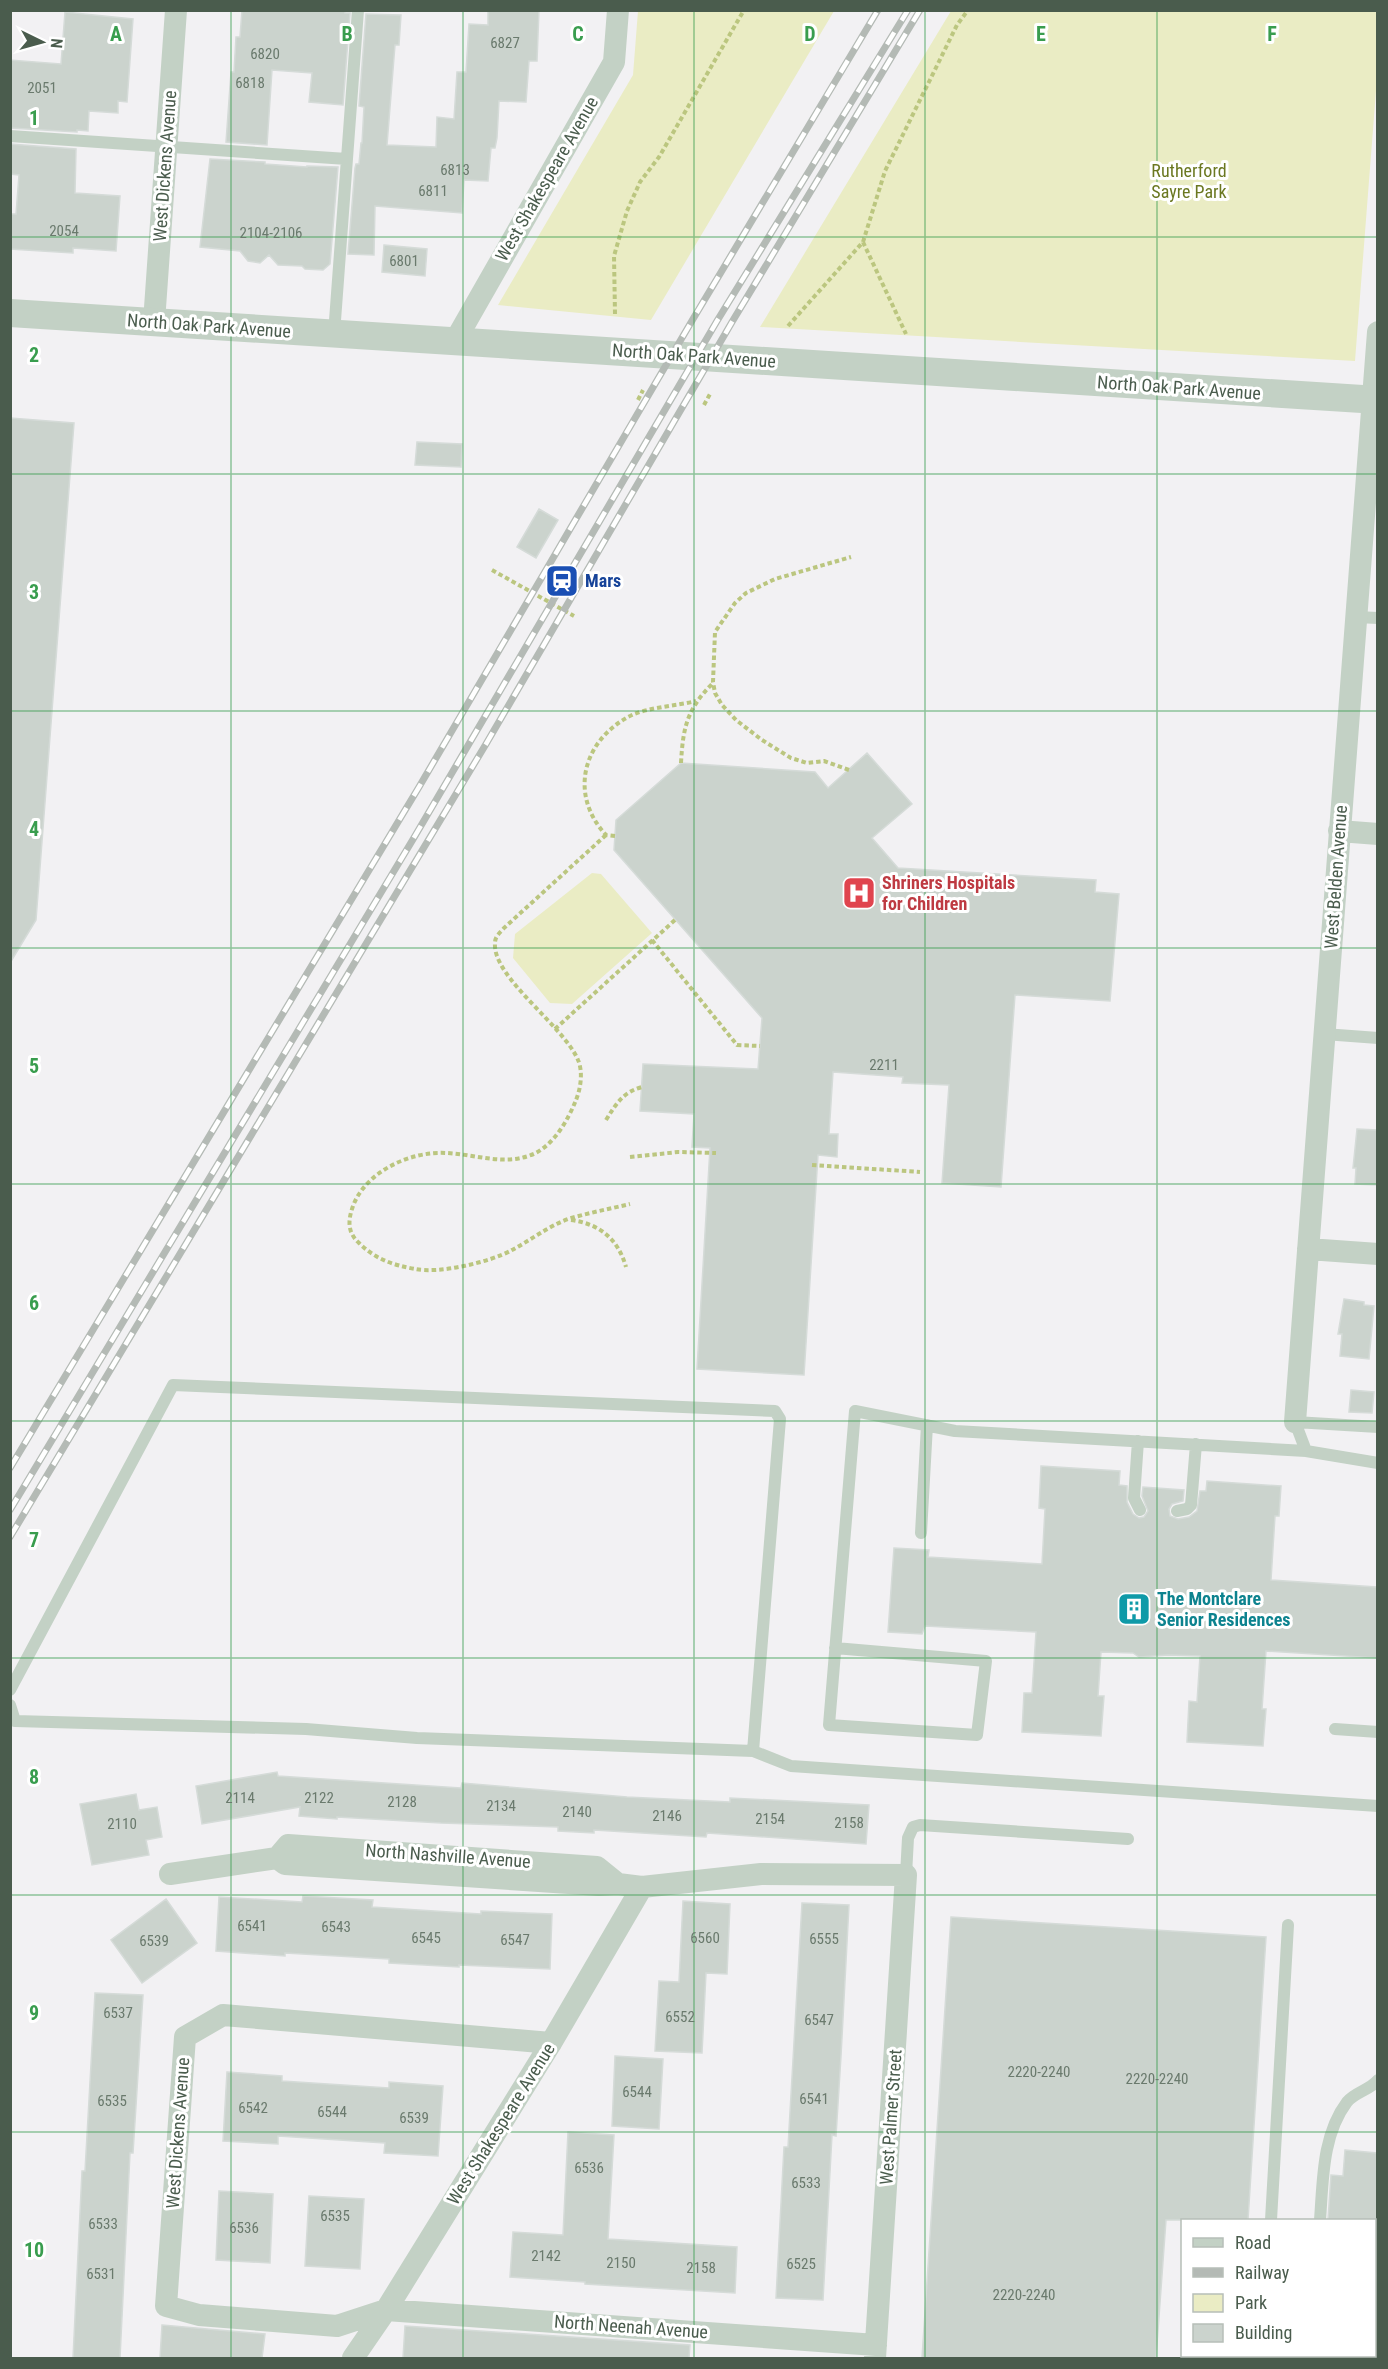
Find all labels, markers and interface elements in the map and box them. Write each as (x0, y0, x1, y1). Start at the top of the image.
north arrow (12, 12, 72, 72)
text: A (110, 22, 122, 46)
text: B (341, 22, 353, 46)
text: C (572, 22, 584, 46)
text: D (804, 22, 816, 46)
text: E (1036, 22, 1046, 46)
text: F (1267, 22, 1277, 46)
house number: 6827 (490, 34, 520, 52)
text: N (47, 38, 66, 49)
house number: 6820 (250, 45, 280, 63)
house number: 6818 (235, 74, 265, 92)
house number: 2051 (27, 79, 57, 97)
street label: West Dickens Avenue (149, 90, 180, 242)
street label: West Shakespeare Avenue (491, 93, 602, 265)
text: 1 (29, 106, 39, 130)
park label: Rutherford Sayre Park (1151, 160, 1227, 202)
house number: 6813 (440, 161, 470, 179)
house number: 6811 (418, 182, 448, 200)
house number: 2054 (49, 222, 79, 240)
house number: 2104-2106 (240, 224, 302, 242)
house number: 6801 (389, 252, 419, 270)
street label: North Oak Park Avenue (127, 309, 292, 342)
street label: North Oak Park Avenue (612, 339, 777, 372)
text: 2 (29, 343, 39, 367)
street label: North Oak Park Avenue (1097, 371, 1262, 404)
station icon: Mars (544, 563, 580, 599)
place label: Mars (585, 570, 621, 591)
text: 3 (29, 580, 39, 604)
street label: West Belden Avenue (1320, 804, 1351, 950)
text: 4 (29, 817, 39, 841)
place label: Shriners Hospitals for Children (882, 872, 1015, 914)
hospital icon: Shriners Hospitals for Children (841, 875, 877, 911)
text: 5 (29, 1054, 39, 1078)
house number: 2211 (869, 1056, 899, 1074)
text: 6 (29, 1291, 39, 1315)
text: 7 (29, 1528, 39, 1552)
place label: The Montclare Senior Residences (1157, 1588, 1291, 1630)
building icon: The Montclare Senior Residences (1116, 1591, 1152, 1627)
text: 8 (29, 1765, 39, 1789)
house number: 2114 (225, 1789, 255, 1807)
house number: 2122 (304, 1789, 334, 1807)
house number: 2128 (387, 1793, 417, 1811)
house number: 2134 (486, 1797, 516, 1815)
house number: 2140 (562, 1803, 592, 1821)
house number: 2146 (652, 1807, 682, 1825)
house number: 2154 (755, 1810, 785, 1828)
house number: 2158 (834, 1814, 864, 1832)
house number: 2110 (107, 1815, 137, 1833)
street label: North Nashville Avenue (365, 1839, 531, 1872)
house number: 6541 (237, 1917, 267, 1935)
house number: 6543 (321, 1918, 351, 1936)
house number: 6545 (411, 1929, 441, 1947)
house number: 6560 (690, 1929, 720, 1947)
house number: 6555 (809, 1930, 839, 1948)
house number: 6547 (500, 1931, 530, 1949)
house number: 6539 (139, 1932, 169, 1950)
text: 9 (29, 2001, 39, 2025)
house number: 6537 (103, 2004, 133, 2022)
house number: 6552 (665, 2008, 695, 2026)
house number: 6547 (804, 2011, 834, 2029)
street label: West Shakespeare Avenue (442, 2039, 559, 2208)
street label: West Palmer Street (875, 2048, 906, 2186)
street label: West Dickens Avenue (162, 2057, 193, 2209)
house number: 2220-2240 (1008, 2063, 1070, 2081)
house number: 2220-2240 (1126, 2070, 1188, 2088)
house number: 6544 (622, 2083, 652, 2101)
house number: 6541 (799, 2090, 829, 2108)
house number: 6535 (97, 2092, 127, 2110)
house number: 6542 (238, 2099, 268, 2117)
house number: 6544 (317, 2103, 347, 2121)
house number: 6539 (399, 2109, 429, 2127)
house number: 6536 (574, 2159, 604, 2177)
house number: 6533 (791, 2174, 821, 2192)
house number: 6535 (320, 2207, 350, 2225)
house number: 6533 (88, 2215, 118, 2233)
house number: 6536 (229, 2219, 259, 2237)
legend (1181, 2219, 1376, 2357)
text: Road (1235, 2232, 1271, 2253)
text: 10 (24, 2238, 44, 2262)
house number: 2142 (531, 2247, 561, 2265)
house number: 2150 (606, 2254, 636, 2272)
house number: 6525 (786, 2255, 816, 2273)
house number: 2158 (686, 2259, 716, 2277)
text: Railway (1235, 2262, 1290, 2283)
house number: 6531 (86, 2265, 116, 2283)
house number: 2220-2240 (993, 2286, 1055, 2304)
text: Park (1235, 2292, 1267, 2313)
street label: North Neenah Avenue (553, 2311, 709, 2342)
text: Building (1235, 2322, 1292, 2343)

